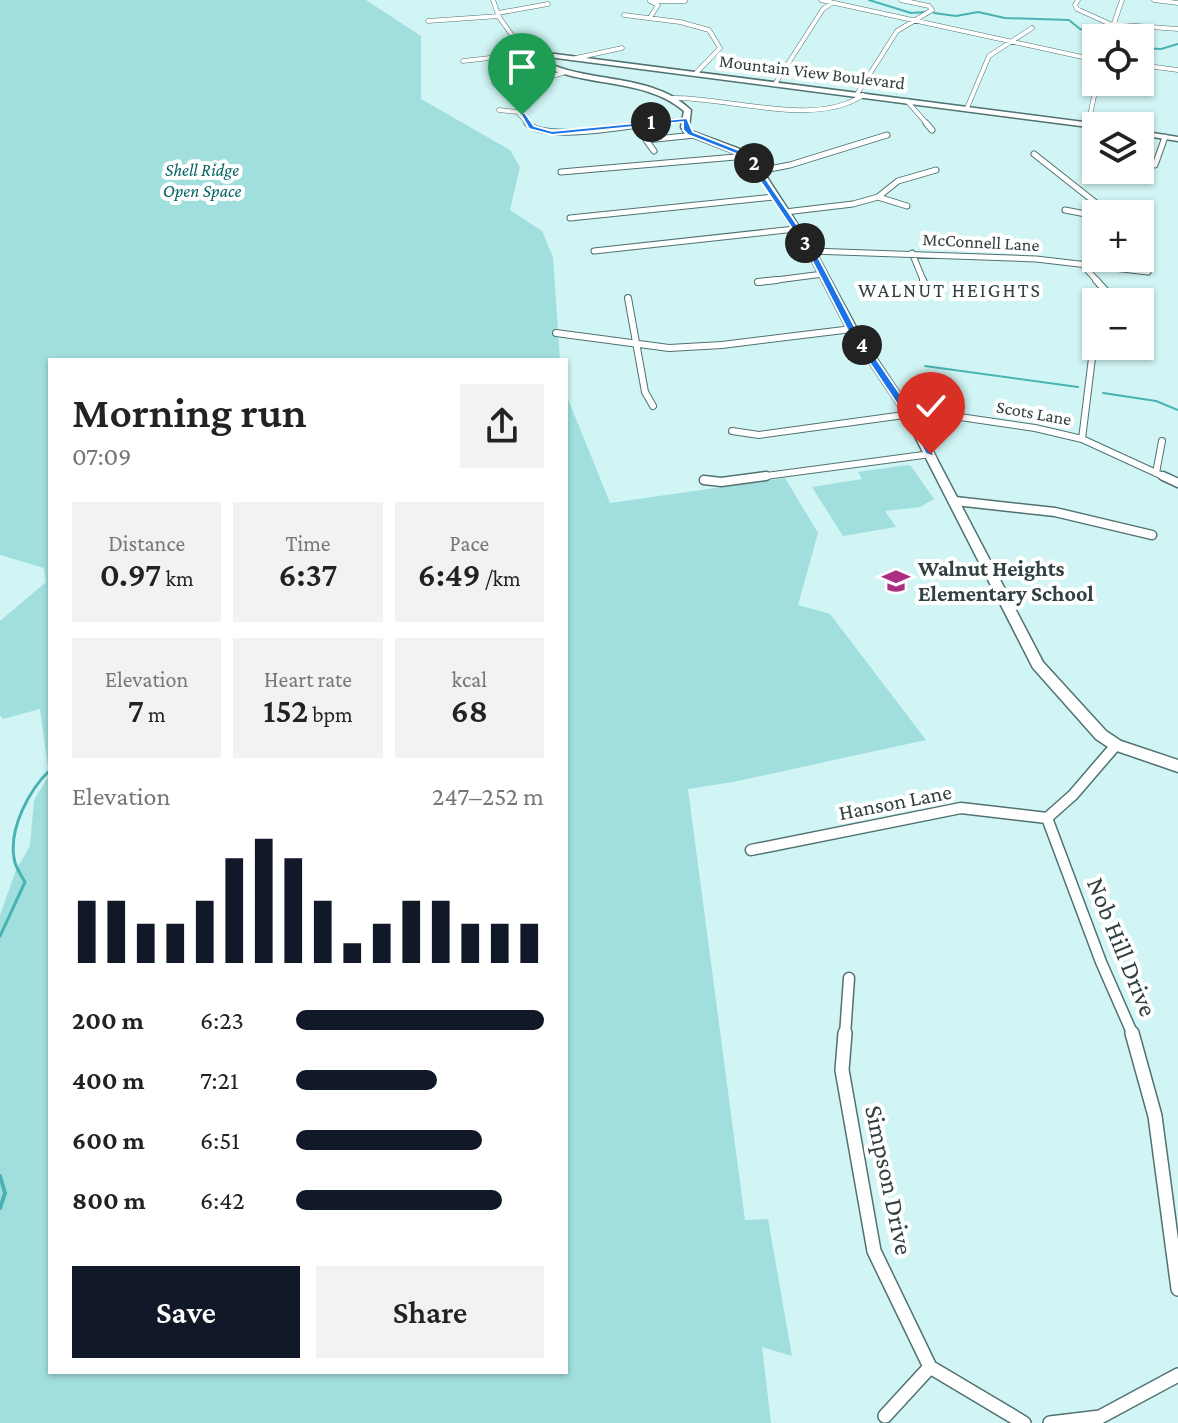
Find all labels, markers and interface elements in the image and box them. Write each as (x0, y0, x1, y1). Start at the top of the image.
map controls (1082, 24, 1154, 360)
button: locate (1082, 24, 1154, 96)
pin (488, 33, 556, 115)
icon: arrive (500, 45, 544, 89)
street label: Mountain View Boulevard (718, 51, 907, 93)
pin: 1 (631, 102, 671, 142)
text: 1 (647, 109, 655, 134)
button: layers (1082, 112, 1154, 184)
pin: 2 (734, 143, 774, 183)
text: 2 (748, 150, 760, 175)
park label: Shell Ridge Open Space (163, 160, 241, 201)
button: + (1082, 200, 1154, 272)
pin: 3 (785, 223, 825, 263)
street label: McConnell Lane (922, 229, 1040, 255)
text: 3 (800, 230, 810, 255)
district label: WALNUT HEIGHTS (858, 279, 1042, 301)
button: − (1082, 288, 1154, 360)
pin: 4 (842, 325, 882, 365)
text: 4 (856, 332, 868, 357)
pin (897, 372, 965, 454)
button: share (460, 384, 544, 468)
icon: check (909, 384, 953, 428)
text: Morning run (72, 388, 307, 436)
street label: Scots Lane (995, 397, 1073, 429)
text: 07:09 (72, 442, 132, 471)
text: Distance (108, 531, 185, 556)
text: Time (285, 531, 331, 556)
text: Pace (450, 531, 489, 556)
text: 0.97 (100, 556, 161, 593)
text: 6:37 (278, 556, 338, 593)
text: 6:49 (418, 556, 481, 593)
place label: Walnut Heights Elementary School (917, 556, 1094, 606)
text: km (161, 566, 194, 591)
text: /km (481, 566, 521, 591)
school or university icon: Walnut Heights Elementary School (881, 566, 911, 596)
text: Elevation (105, 667, 188, 692)
text: Heart rate (264, 667, 352, 692)
text: kcal (452, 667, 487, 692)
text: 7 (128, 692, 144, 729)
text: 152 (263, 692, 308, 729)
text: 68 (451, 692, 488, 729)
text: m (144, 702, 166, 727)
text: bpm (308, 702, 353, 727)
street label: Hanson Lane (836, 779, 954, 825)
text: Elevation (72, 782, 170, 811)
text: 247–252 m (432, 782, 544, 811)
street label: Nob Hill Drive (1081, 873, 1163, 1021)
text: 200 m (72, 1006, 144, 1035)
text: 6:23 (200, 1006, 244, 1035)
text: 400 m (72, 1066, 145, 1095)
text: 7:21 (200, 1066, 239, 1095)
street label: Simpson Drive (859, 1103, 919, 1257)
text: 600 m (72, 1126, 145, 1155)
text: 6:51 (200, 1126, 240, 1155)
text: 800 m (72, 1186, 146, 1215)
text: 6:42 (200, 1186, 245, 1215)
button: Save (72, 1266, 300, 1358)
button: Share (316, 1266, 544, 1358)

